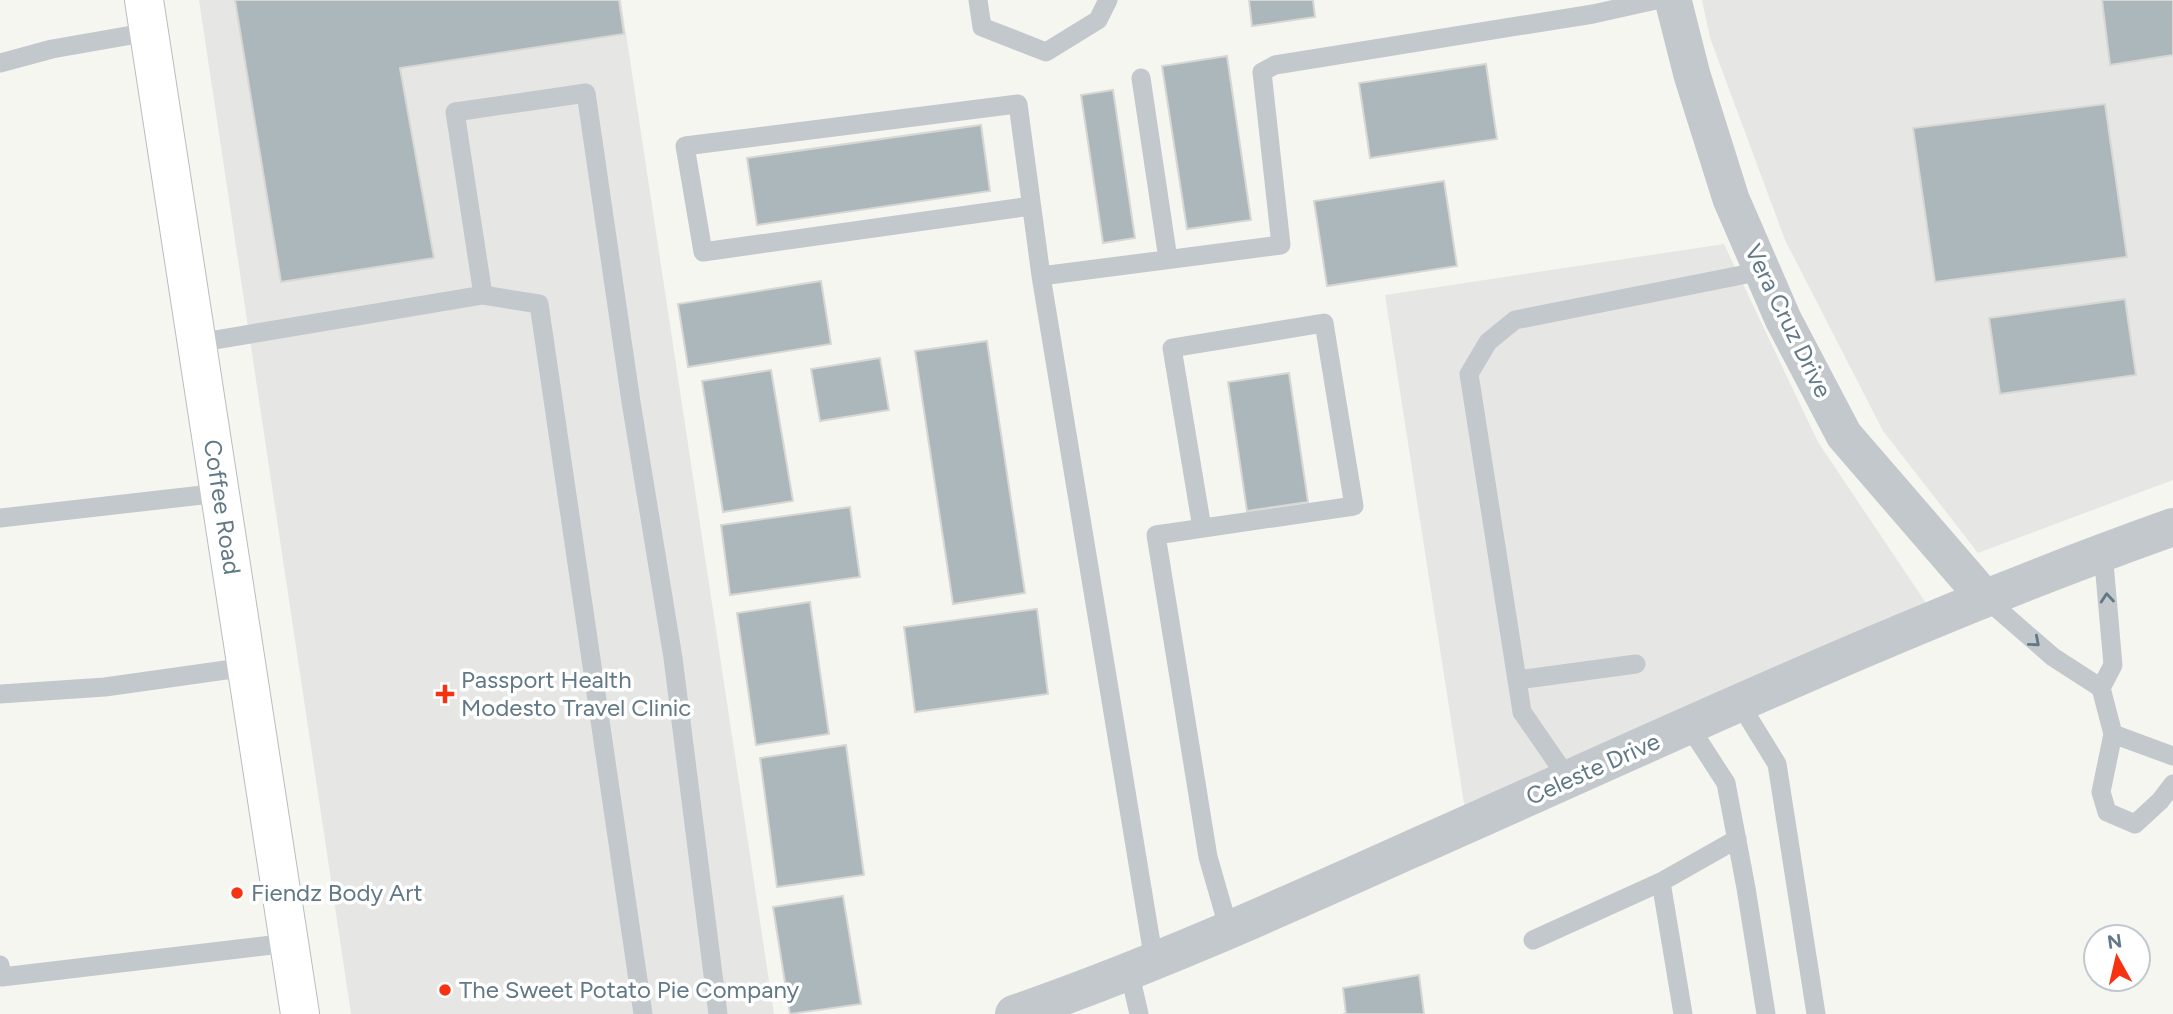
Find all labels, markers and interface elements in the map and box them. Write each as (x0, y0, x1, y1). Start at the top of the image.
street label: Vera Cruz Drive (1739, 239, 1838, 402)
street label: Coffee Road (198, 437, 247, 577)
one-way arrow (2100, 593, 2115, 604)
one-way arrow (2027, 634, 2040, 646)
place label: Passport Health Modesto Travel Clinic (461, 665, 691, 722)
marker: Passport Health Modesto Travel Clinic (435, 684, 455, 704)
street label: Celeste Drive (1521, 726, 1664, 811)
place label: Fiendz Body Art (251, 878, 423, 907)
marker: Fiendz Body Art (229, 885, 245, 901)
north arrow (2082, 923, 2152, 993)
text: N (2106, 929, 2124, 954)
place label: The Sweet Potato Pie Company (459, 975, 800, 1004)
marker: The Sweet Potato Pie Company (437, 982, 453, 998)

